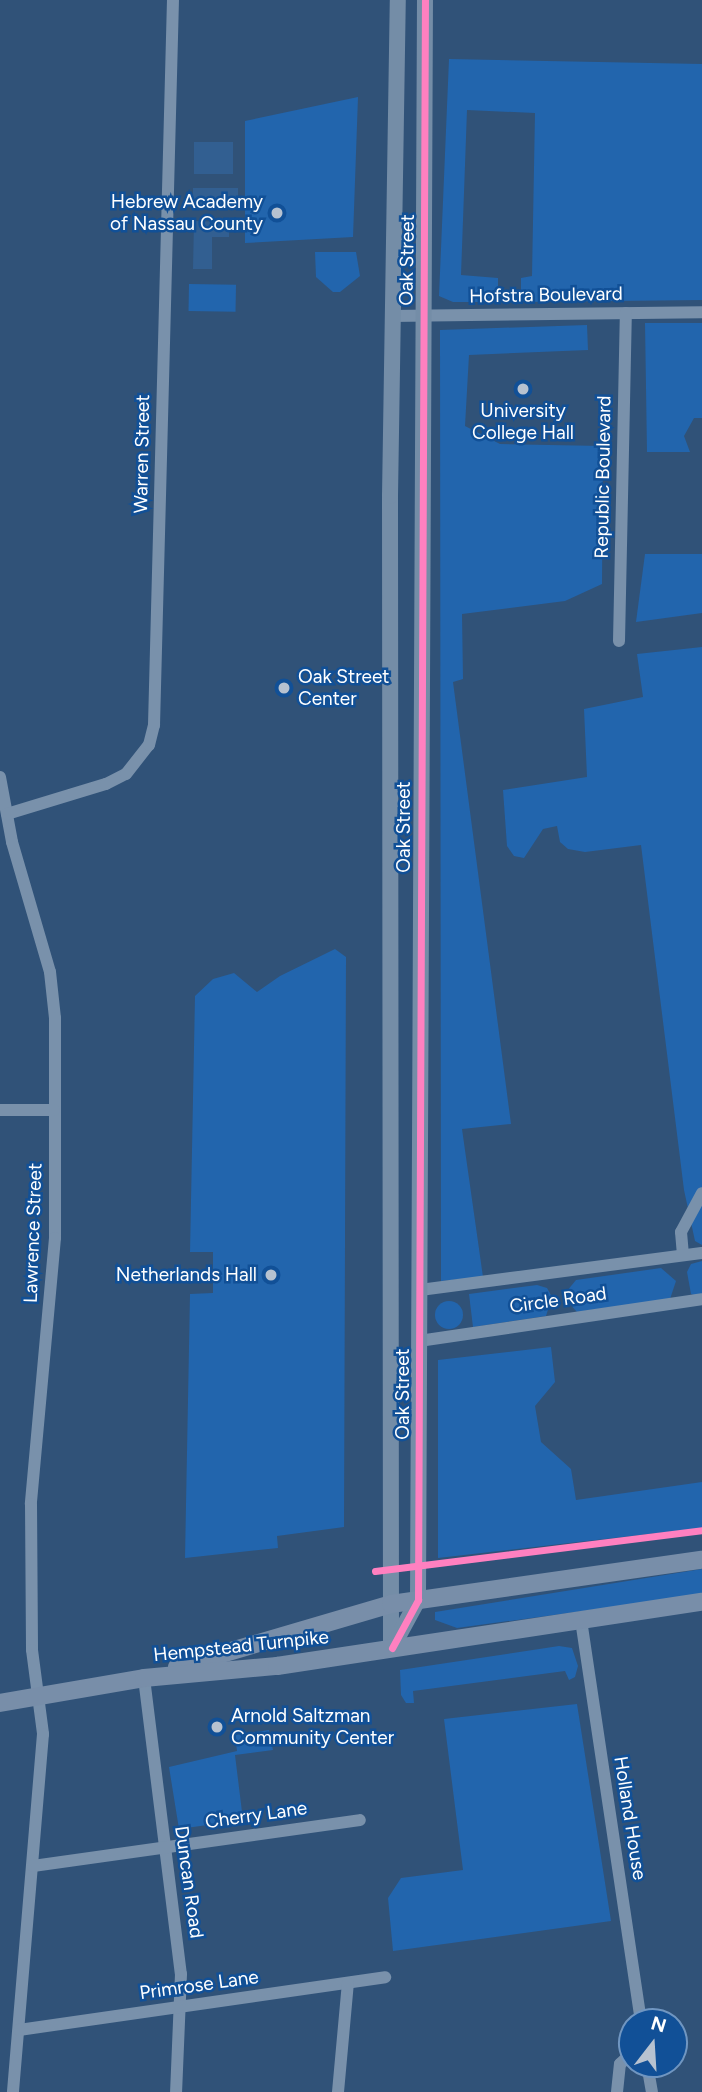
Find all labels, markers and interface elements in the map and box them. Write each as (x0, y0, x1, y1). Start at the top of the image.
place label: Hebrew Academy of Nassau County (110, 191, 263, 235)
marker: Hebrew Academy of Nassau County (269, 205, 285, 221)
street label: Oak Street (395, 214, 419, 306)
street label: Hofstra Boulevard (469, 282, 623, 308)
marker: University College Hall (515, 381, 531, 397)
street label: Warren Street (130, 394, 154, 514)
street label: Republic Boulevard (590, 395, 616, 559)
place label: University College Hall (472, 400, 574, 444)
place label: Oak Street Center (298, 666, 390, 710)
marker: Oak Street Center (276, 680, 292, 696)
street label: Oak Street (393, 781, 415, 873)
street label: Lawrence Street (19, 1163, 47, 1303)
place label: Netherlands Hall (116, 1264, 257, 1286)
marker: Netherlands Hall (263, 1267, 279, 1283)
street label: Circle Road (508, 1282, 608, 1318)
street label: Oak Street (392, 1348, 414, 1440)
street label: Hempstead Turnpike (152, 1625, 330, 1667)
place label: Arnold Saltzman Community Center (231, 1705, 394, 1749)
marker: Arnold Saltzman Community Center (209, 1719, 225, 1735)
street label: Holland House (609, 1755, 651, 1881)
street label: Cherry Lane (204, 1797, 308, 1833)
street label: Duncan Road (170, 1824, 208, 1940)
street label: Primrose Lane (138, 1965, 260, 2005)
north arrow (618, 2008, 688, 2078)
text: N (648, 2011, 669, 2037)

